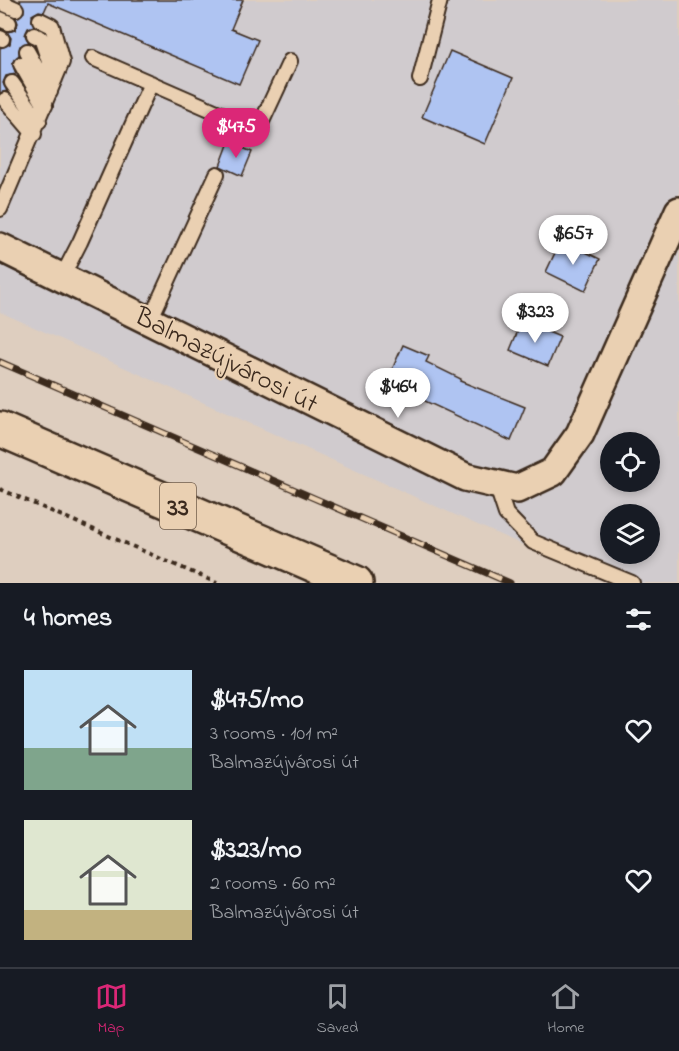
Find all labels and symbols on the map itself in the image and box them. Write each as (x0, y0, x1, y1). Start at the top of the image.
pin: $475 (200, 108, 272, 159)
pin: $657 (537, 215, 609, 266)
pin: $323 (499, 293, 571, 344)
street label: Balmazújvárosi út (126, 298, 324, 424)
pin: $464 (362, 368, 434, 419)
road number: 33 (160, 483, 196, 529)

